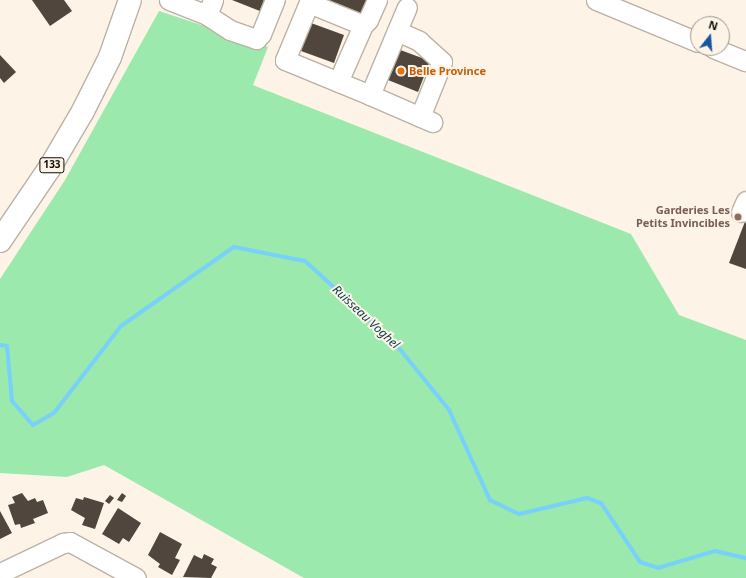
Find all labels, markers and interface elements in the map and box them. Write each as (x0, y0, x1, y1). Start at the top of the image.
north arrow (690, 16, 730, 56)
text: N (707, 17, 720, 33)
place label: Belle Province (409, 64, 486, 78)
marker: Belle Province (396, 66, 406, 76)
road number: 133 (39, 157, 65, 173)
place label: Garderies Les Petits Invincibles (636, 204, 730, 230)
marker: Garderies Les Petits Invincibles (733, 212, 743, 222)
water label: Ruisseau Voghel (330, 282, 402, 352)

